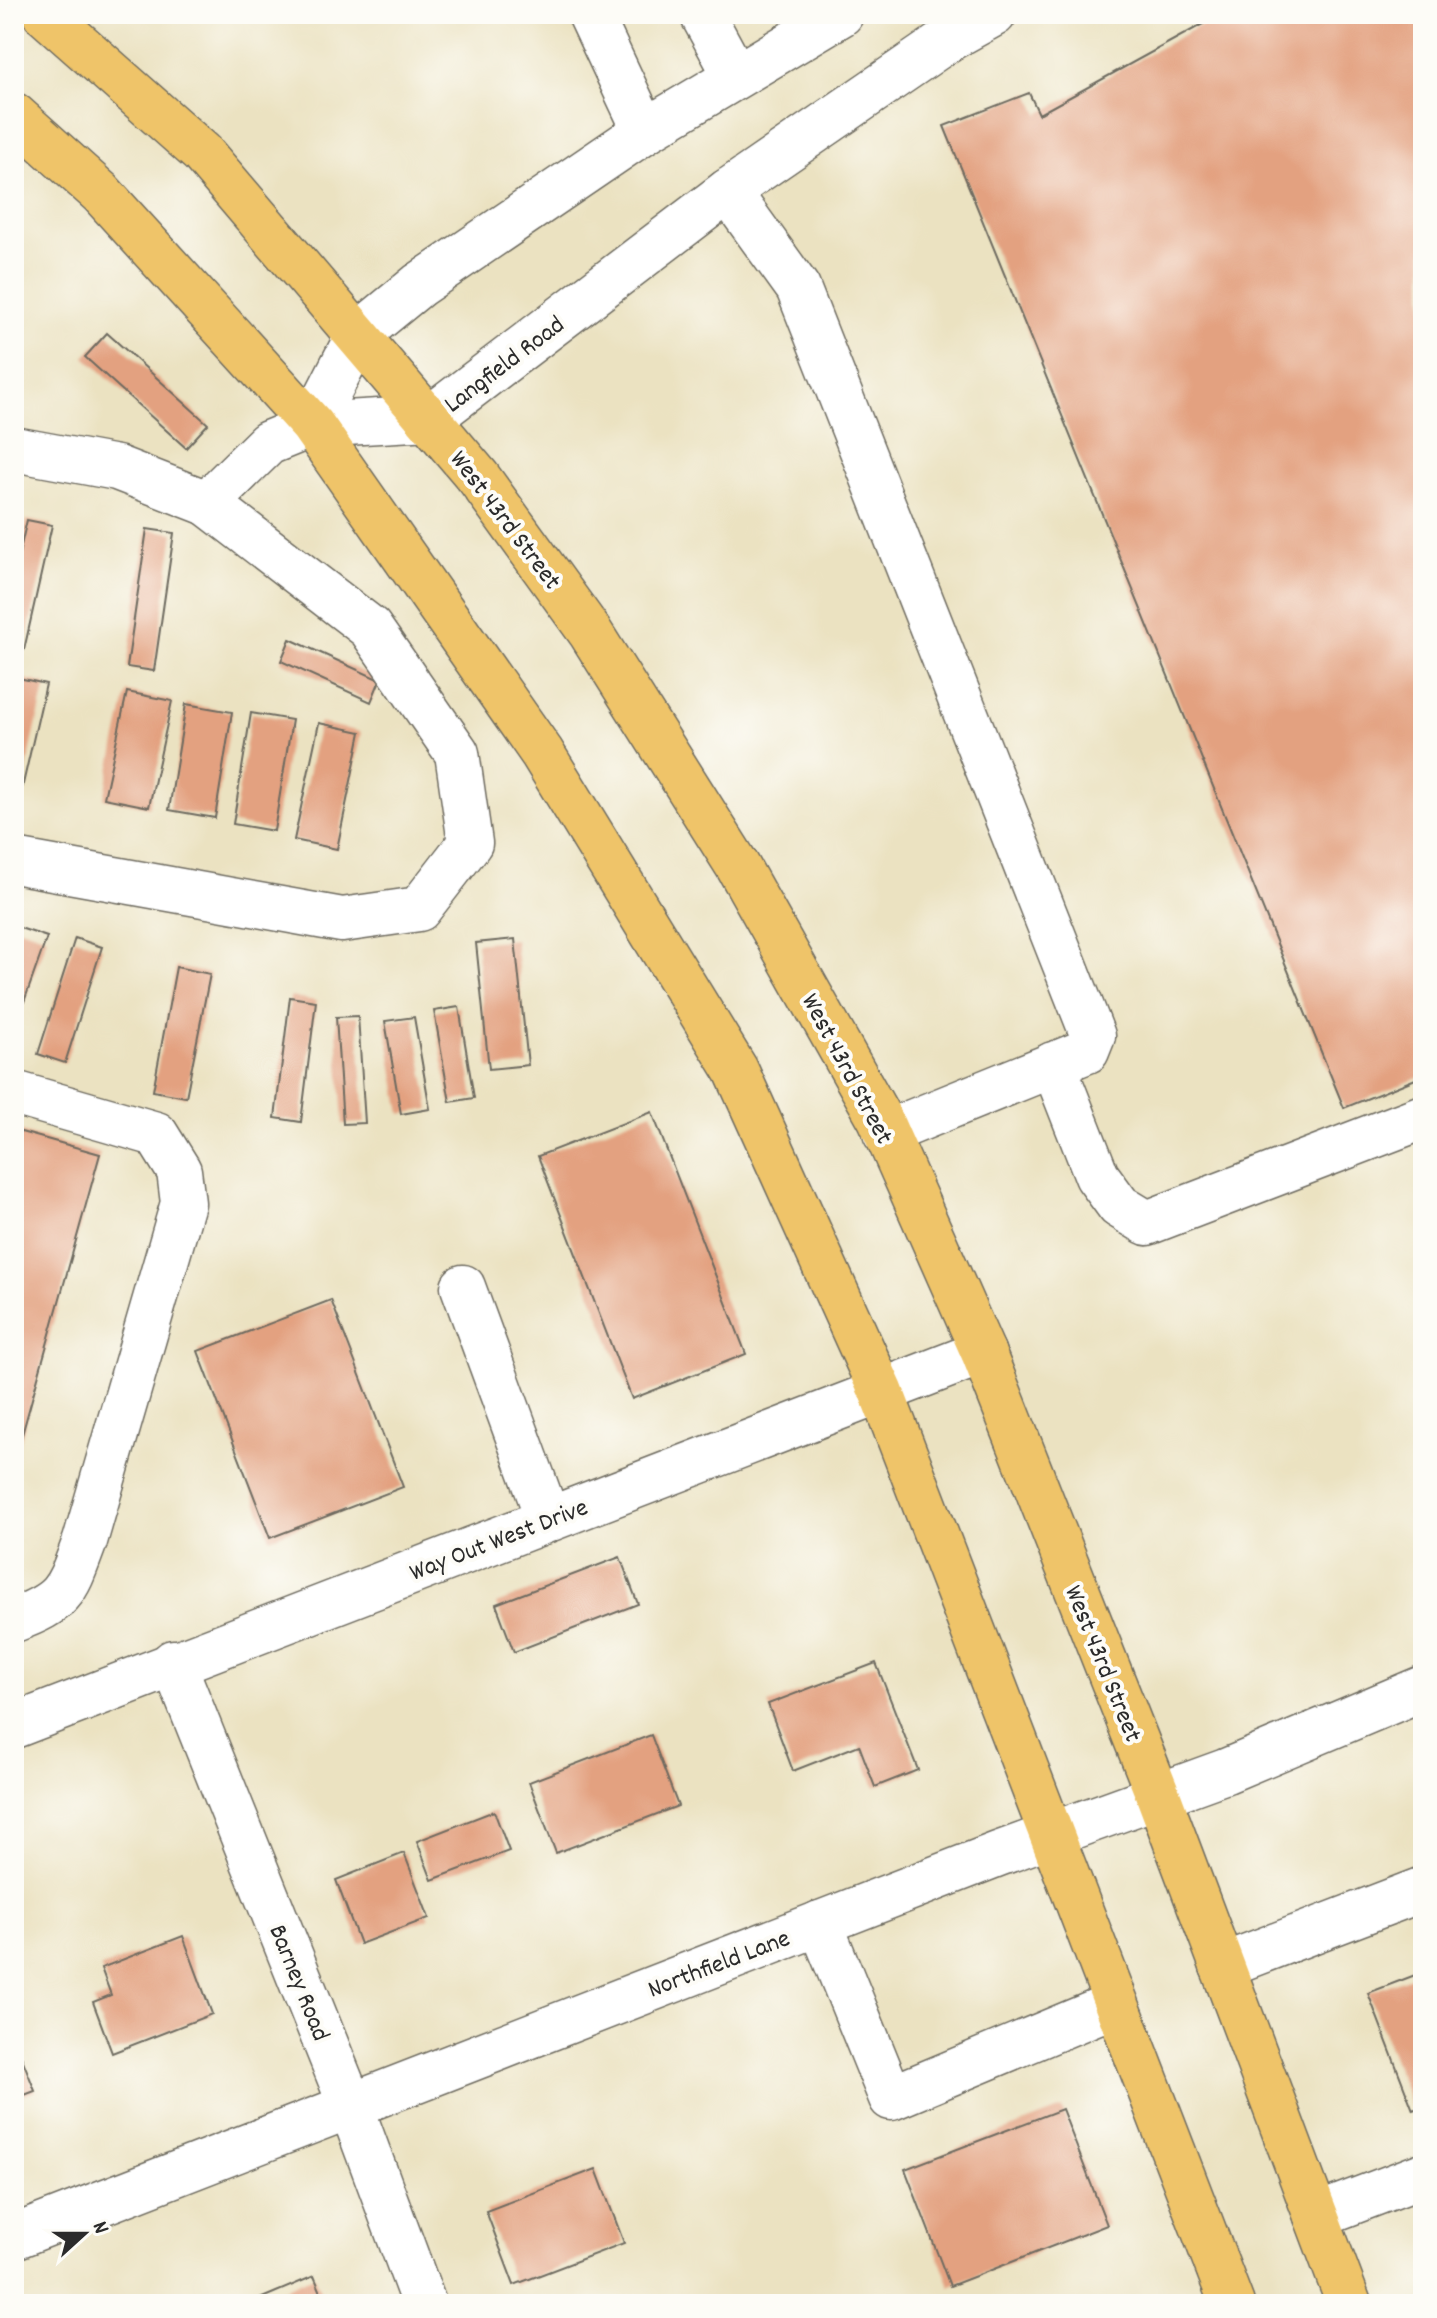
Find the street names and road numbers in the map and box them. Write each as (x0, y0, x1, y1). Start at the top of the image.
street label: Langfield Road (437, 308, 573, 423)
street label: West 43rd Street (439, 444, 569, 599)
street label: West 43rd Street (791, 988, 901, 1152)
street label: Way Out West Drive (405, 1490, 594, 1592)
street label: West 43rd Street (1053, 1580, 1150, 1749)
street label: Barney Road (258, 1919, 338, 2047)
street label: Northfield Lane (643, 1921, 796, 2009)

